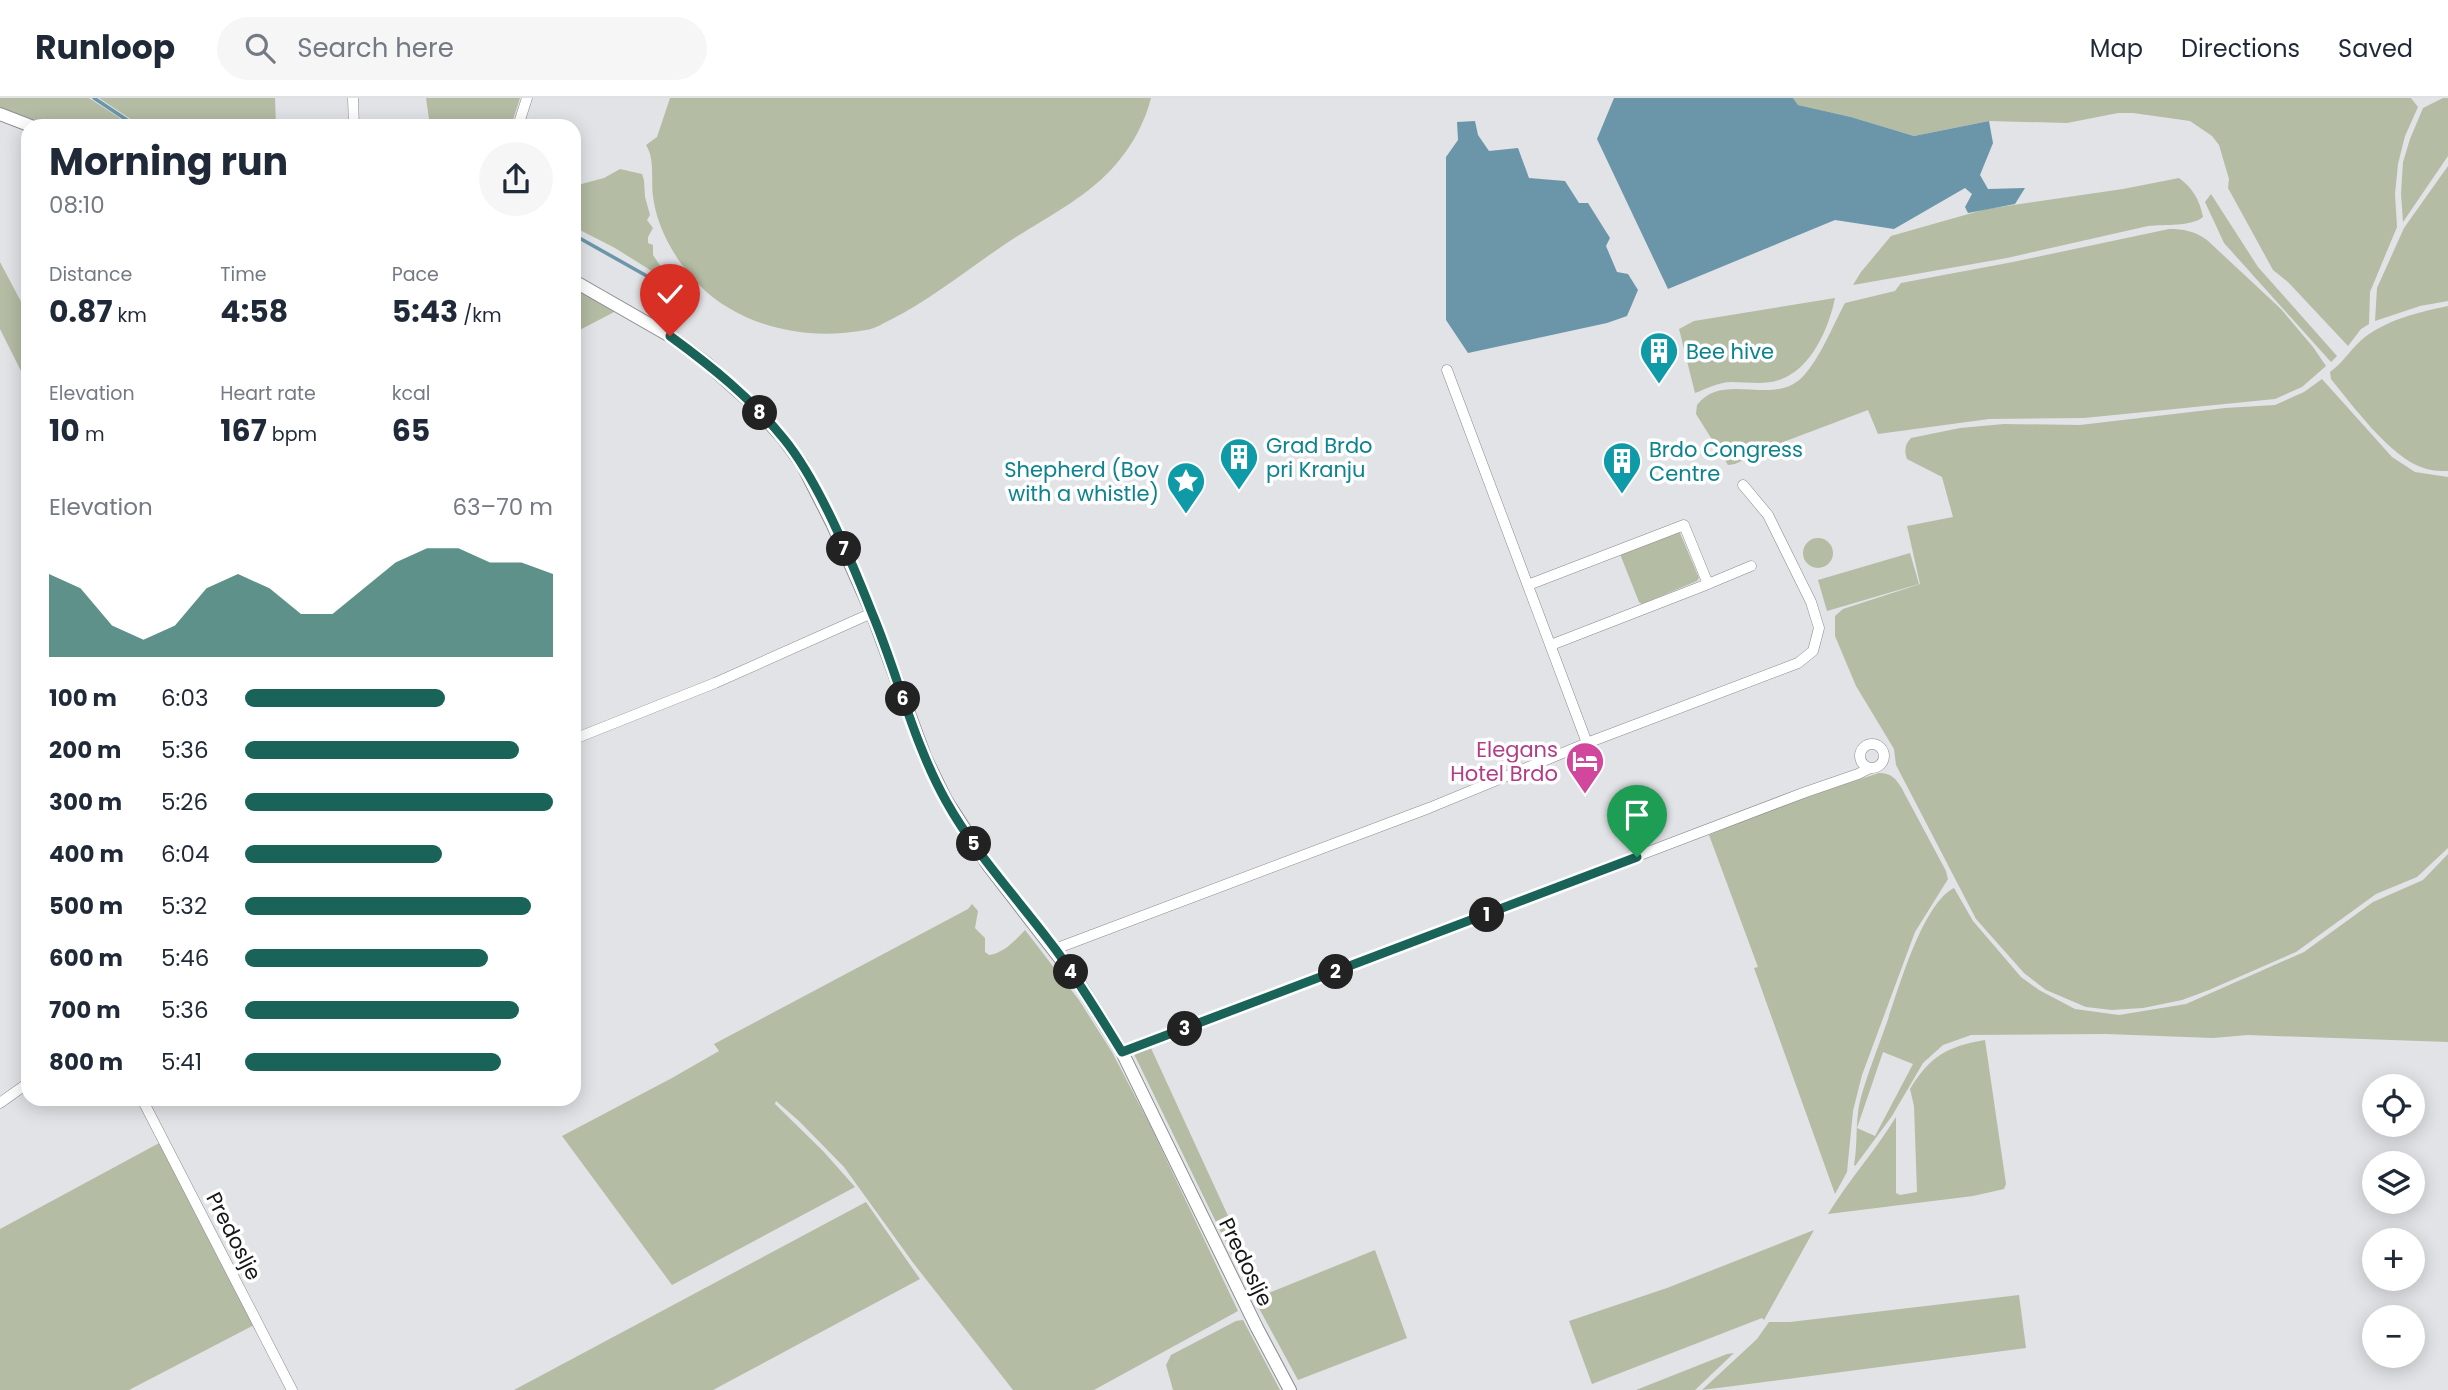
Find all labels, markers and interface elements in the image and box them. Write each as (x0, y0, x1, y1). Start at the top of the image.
search box (217, 17, 707, 80)
text: Runloop (35, 24, 175, 71)
icon: search (241, 29, 279, 67)
text: Search here (297, 30, 454, 66)
text: Map (2090, 32, 2143, 65)
text: Directions (2181, 32, 2300, 65)
text: Saved (2338, 32, 2413, 65)
text: Morning run (49, 135, 288, 188)
button: share (479, 142, 553, 216)
text: 08:10 (49, 189, 105, 221)
text: Distance (49, 261, 132, 288)
text: Time (220, 261, 267, 288)
text: Pace (392, 261, 439, 288)
pin (640, 264, 700, 336)
icon: check (651, 275, 689, 313)
text: 0.87 (49, 290, 113, 333)
text: 4:58 (220, 290, 288, 333)
text: 5:43 (392, 290, 458, 333)
text: km (113, 302, 147, 329)
text: /km (458, 302, 502, 329)
building icon: Bee hive (1638, 330, 1680, 385)
place label: Bee hive (1686, 337, 1774, 366)
text: Elevation (49, 380, 135, 407)
text: Heart rate (220, 380, 316, 407)
text: kcal (392, 380, 431, 407)
pin: 8 (742, 396, 778, 430)
text: 8 (753, 399, 766, 426)
text: 10 (49, 409, 80, 452)
text: 167 (220, 409, 267, 452)
text: 65 (392, 409, 430, 452)
text: m (80, 421, 105, 448)
text: bpm (267, 421, 317, 448)
place label: Grad Brdo pri Kranju (1266, 431, 1373, 484)
place label: Brdo Congress Centre (1649, 435, 1803, 488)
building icon: Grad Brdo pri Kranju (1218, 436, 1260, 491)
building icon: Brdo Congress Centre (1601, 440, 1643, 495)
place label: Shepherd (Boy with a whistle) (1004, 455, 1159, 508)
place icon: Shepherd (Boy with a whistle) (1165, 460, 1207, 515)
text: Elevation (49, 491, 153, 523)
text: 63–70 m (452, 491, 553, 523)
pin: 7 (826, 532, 862, 566)
text: 7 (838, 535, 849, 562)
text: 100 m (49, 682, 117, 714)
text: 6:03 (161, 682, 209, 714)
pin: 6 (886, 682, 920, 716)
text: 6 (896, 685, 909, 712)
text: 200 m (49, 734, 121, 766)
text: 5:36 (161, 734, 209, 766)
place label: Elegans Hotel Brdo (1450, 735, 1558, 788)
hotel icon: Elegans Hotel Brdo (1564, 740, 1606, 795)
pin (1607, 785, 1667, 857)
text: 300 m (49, 786, 122, 818)
text: 5:26 (161, 786, 208, 818)
icon: arrive (1618, 796, 1656, 834)
pin: 5 (956, 826, 992, 862)
text: 5 (967, 830, 980, 857)
text: 400 m (49, 838, 124, 870)
text: 6:04 (161, 838, 209, 870)
text: 500 m (49, 890, 123, 922)
text: 5:32 (161, 890, 207, 922)
pin: 1 (1470, 898, 1504, 932)
text: 1 (1483, 901, 1490, 928)
text: 600 m (49, 942, 123, 974)
text: 5:46 (161, 942, 209, 974)
pin: 4 (1054, 954, 1088, 990)
pin: 2 (1318, 954, 1354, 990)
text: 4 (1064, 958, 1077, 985)
text: 2 (1330, 958, 1341, 985)
text: 700 m (49, 994, 121, 1026)
text: 5:36 (161, 994, 209, 1026)
pin: 3 (1168, 1012, 1202, 1046)
text: 3 (1179, 1015, 1190, 1042)
text: 800 m (49, 1046, 123, 1078)
text: 5:41 (161, 1046, 202, 1078)
map controls (2362, 1074, 2425, 1368)
button: locate (2362, 1074, 2425, 1137)
button: layers (2362, 1151, 2425, 1214)
street label: Predoslje (200, 1187, 268, 1285)
street label: Predoslje (1212, 1213, 1280, 1311)
button: + (2362, 1228, 2425, 1291)
button: − (2362, 1305, 2425, 1368)

